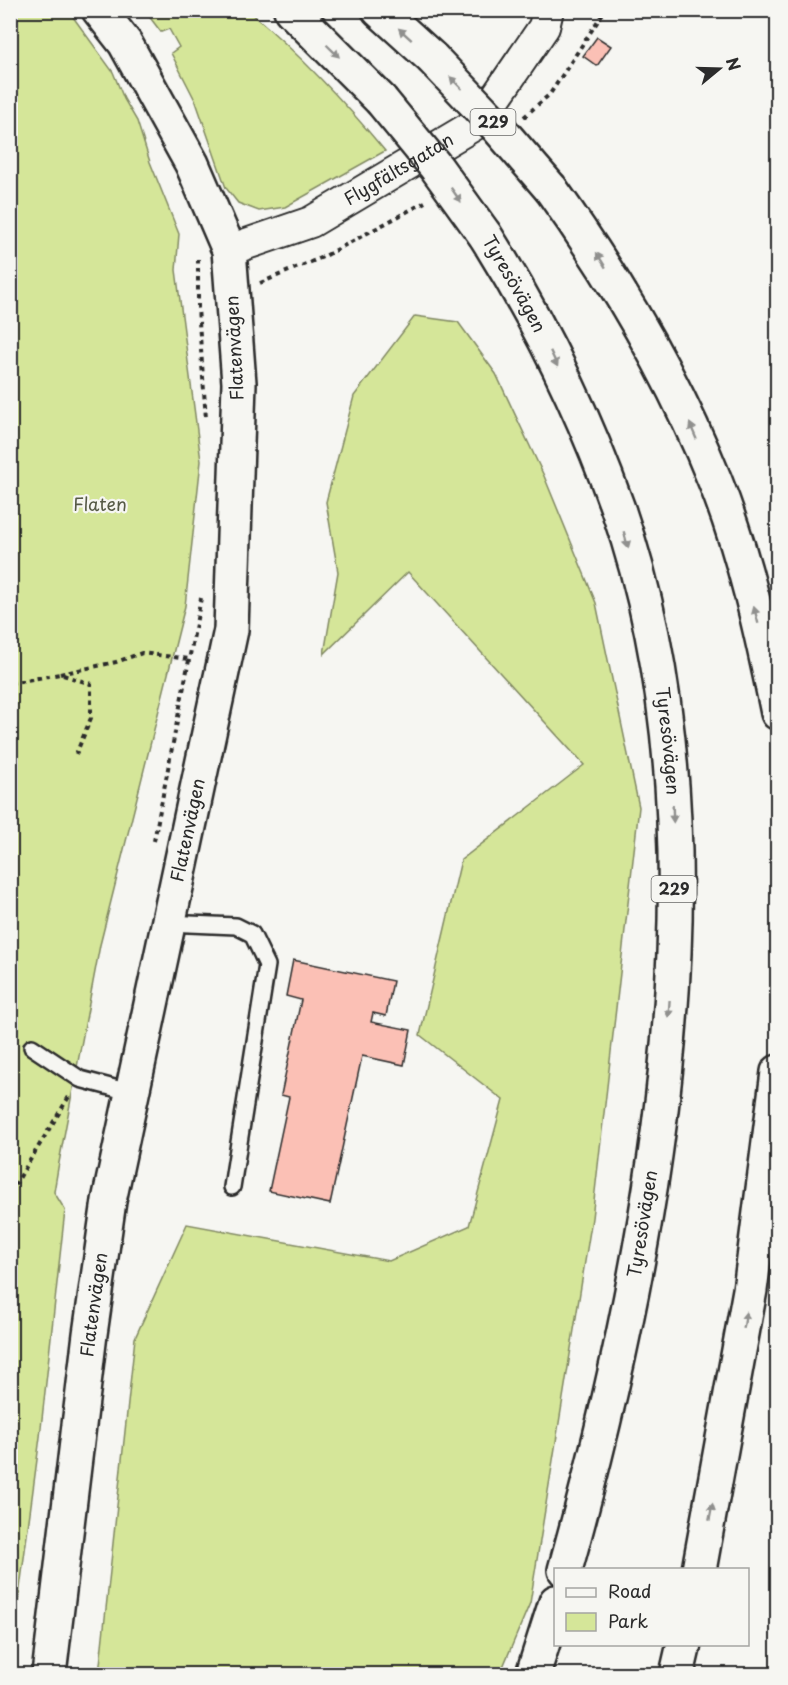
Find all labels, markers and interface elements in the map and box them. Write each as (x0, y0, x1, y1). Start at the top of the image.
one-way arrow (398, 27, 413, 41)
north arrow (689, 39, 749, 99)
one-way arrow (326, 44, 341, 58)
text: N (721, 54, 748, 74)
one-way arrow (450, 76, 463, 91)
road number: 229 (470, 109, 516, 135)
street label: Flygfältsgatan (338, 125, 458, 212)
one-way arrow (450, 187, 462, 202)
street label: Tyresövägen (476, 229, 554, 337)
one-way arrow (595, 252, 606, 268)
street label: Flatenvägen (217, 295, 250, 401)
one-way arrow (550, 350, 559, 367)
one-way arrow (688, 422, 697, 440)
park label: Flaten (73, 490, 127, 517)
one-way arrow (622, 531, 632, 549)
one-way arrow (751, 606, 761, 624)
street label: Tyresövägen (649, 685, 688, 796)
street label: Flatenvägen (163, 775, 211, 884)
one-way arrow (669, 805, 678, 824)
road number: 229 (652, 876, 696, 902)
one-way arrow (664, 999, 674, 1018)
street label: Tyresövägen (620, 1168, 663, 1279)
street label: Flatenvägen (72, 1250, 114, 1358)
one-way arrow (740, 1310, 749, 1329)
one-way arrow (707, 1502, 716, 1521)
legend (554, 1568, 749, 1646)
text: Road (608, 1577, 652, 1604)
text: Park (608, 1607, 648, 1634)

